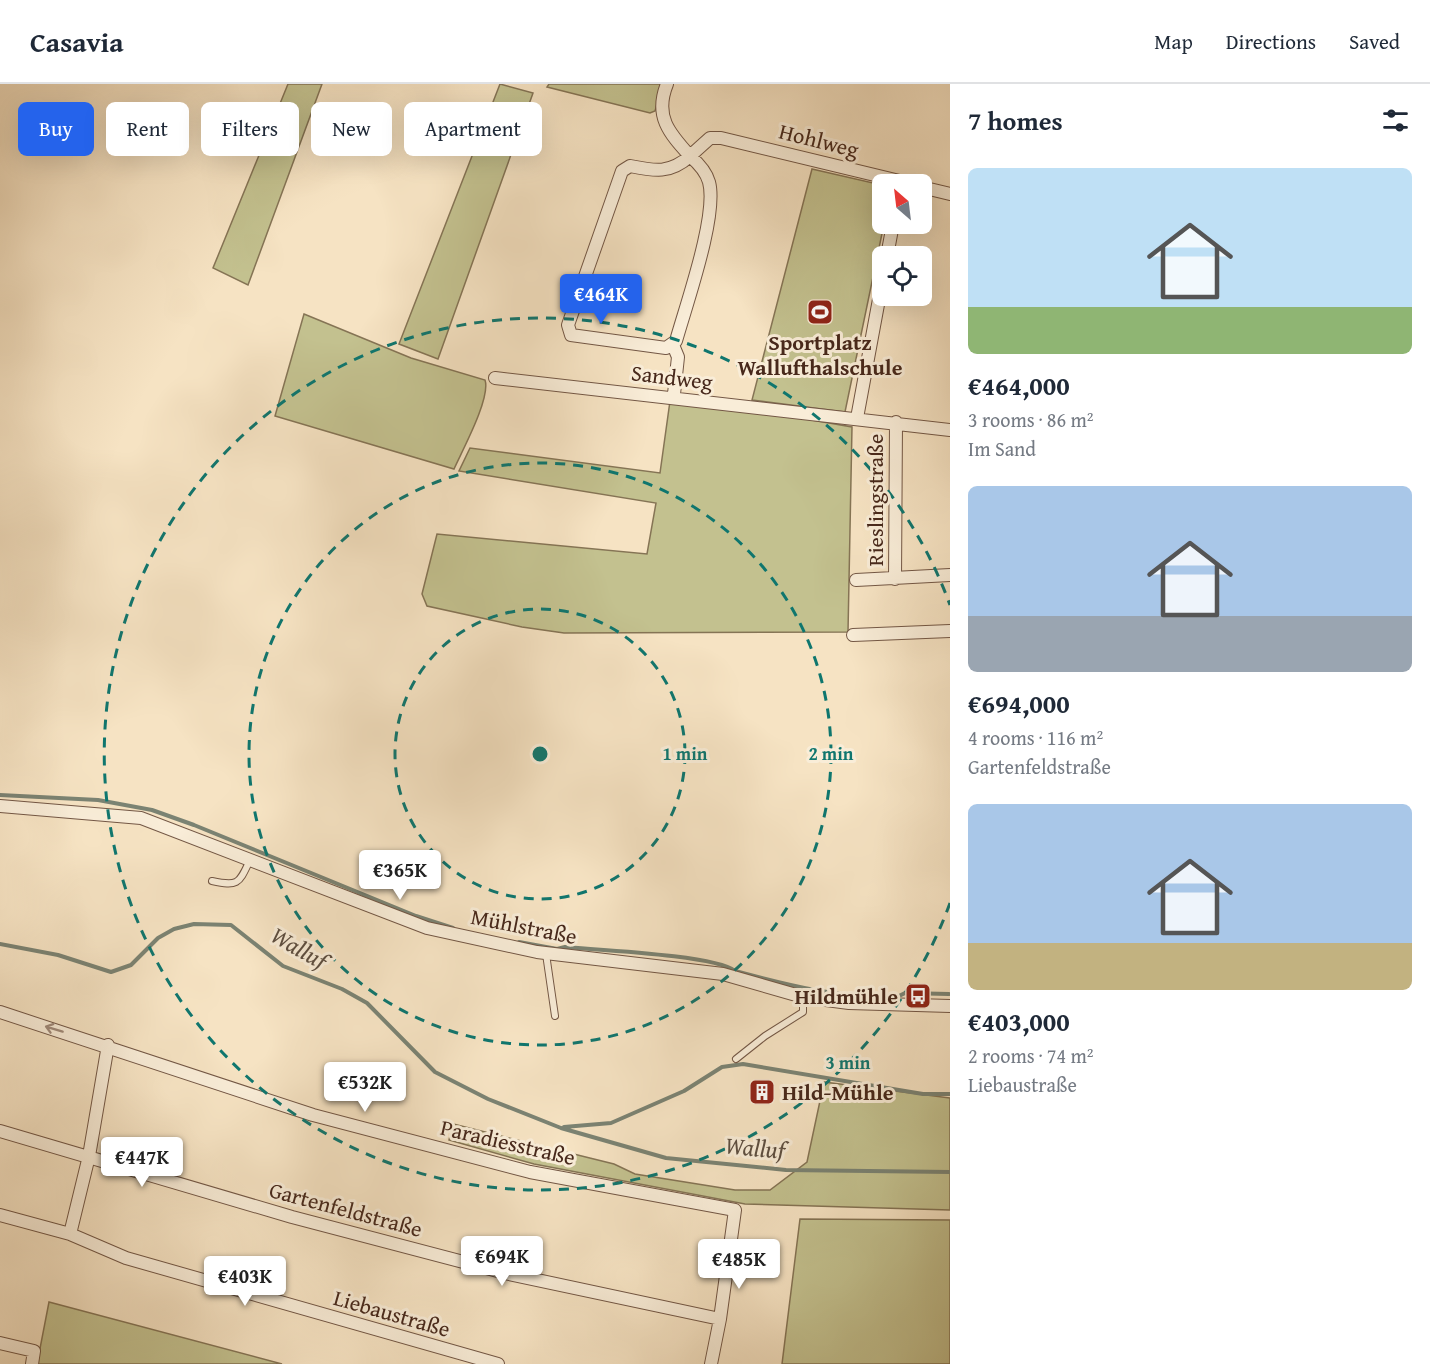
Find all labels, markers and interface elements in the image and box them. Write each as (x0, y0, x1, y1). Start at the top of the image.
text: Casavia (30, 21, 124, 62)
text: Map (1154, 26, 1193, 57)
text: Directions (1226, 26, 1316, 57)
text: Saved (1349, 26, 1400, 57)
text: 7 homes (968, 101, 1063, 140)
chip: Buy (18, 102, 94, 156)
chip: Rent (106, 102, 189, 156)
chip: Filters (201, 102, 299, 156)
chip: New (311, 102, 392, 156)
chip: Apartment (404, 102, 542, 156)
icon: filters (1379, 104, 1412, 137)
street label: Hohlweg (776, 115, 862, 165)
north arrow (872, 174, 932, 234)
map controls (872, 174, 932, 306)
icon: home (1136, 207, 1244, 315)
button: locate (872, 246, 932, 306)
pin: €464K (559, 274, 643, 325)
text: €464K (574, 279, 628, 308)
sports icon: Sportplatz Wallufthalschule (805, 297, 835, 327)
place label: Sportplatz Wallufthalschule (737, 326, 903, 383)
street label: Sandweg (630, 356, 715, 398)
text: €464,000 (968, 366, 1070, 405)
text: 3 rooms · 86 m² (968, 405, 1094, 434)
street label: Rieslingstraße (859, 434, 891, 566)
text: Im Sand (968, 434, 1036, 463)
icon: home (1136, 525, 1244, 633)
text: €694,000 (968, 684, 1070, 723)
text: 4 rooms · 116 m² (968, 723, 1103, 752)
text: 1 min (663, 740, 708, 767)
text: 2 min (809, 740, 854, 767)
centre of rings (530, 744, 550, 764)
text: Gartenfeldstraße (968, 752, 1111, 781)
icon: home (1136, 843, 1244, 951)
pin: €365K (358, 850, 442, 901)
text: €365K (373, 855, 427, 884)
street label: Mühlstraße (468, 900, 580, 952)
water label: Walluf (265, 917, 338, 980)
place label: Hildmühle (794, 980, 898, 1012)
bus stop icon: Hildmühle (903, 981, 933, 1011)
text: €403,000 (968, 1002, 1070, 1041)
one-way arrow (45, 1023, 64, 1034)
text: 2 rooms · 74 m² (968, 1041, 1094, 1070)
text: 3 min (826, 1049, 871, 1076)
pin: €532K (323, 1062, 407, 1113)
text: €532K (338, 1067, 392, 1096)
text: Liebaustraße (968, 1070, 1077, 1099)
place label: Hild-Mühle (782, 1076, 894, 1108)
building icon: Hild-Mühle (747, 1077, 777, 1107)
street label: Paradiesstraße (437, 1111, 579, 1173)
water label: Walluf (724, 1127, 791, 1168)
pin: €447K (100, 1137, 184, 1188)
text: €447K (115, 1142, 169, 1171)
street label: Gartenfeldstraße (266, 1173, 426, 1245)
pin: €694K (460, 1236, 544, 1287)
pin: €485K (697, 1239, 781, 1290)
text: €694K (475, 1241, 529, 1270)
text: €485K (712, 1244, 766, 1273)
pin: €403K (203, 1256, 287, 1307)
text: €403K (218, 1261, 272, 1290)
street label: Liebaustraße (330, 1281, 454, 1345)

